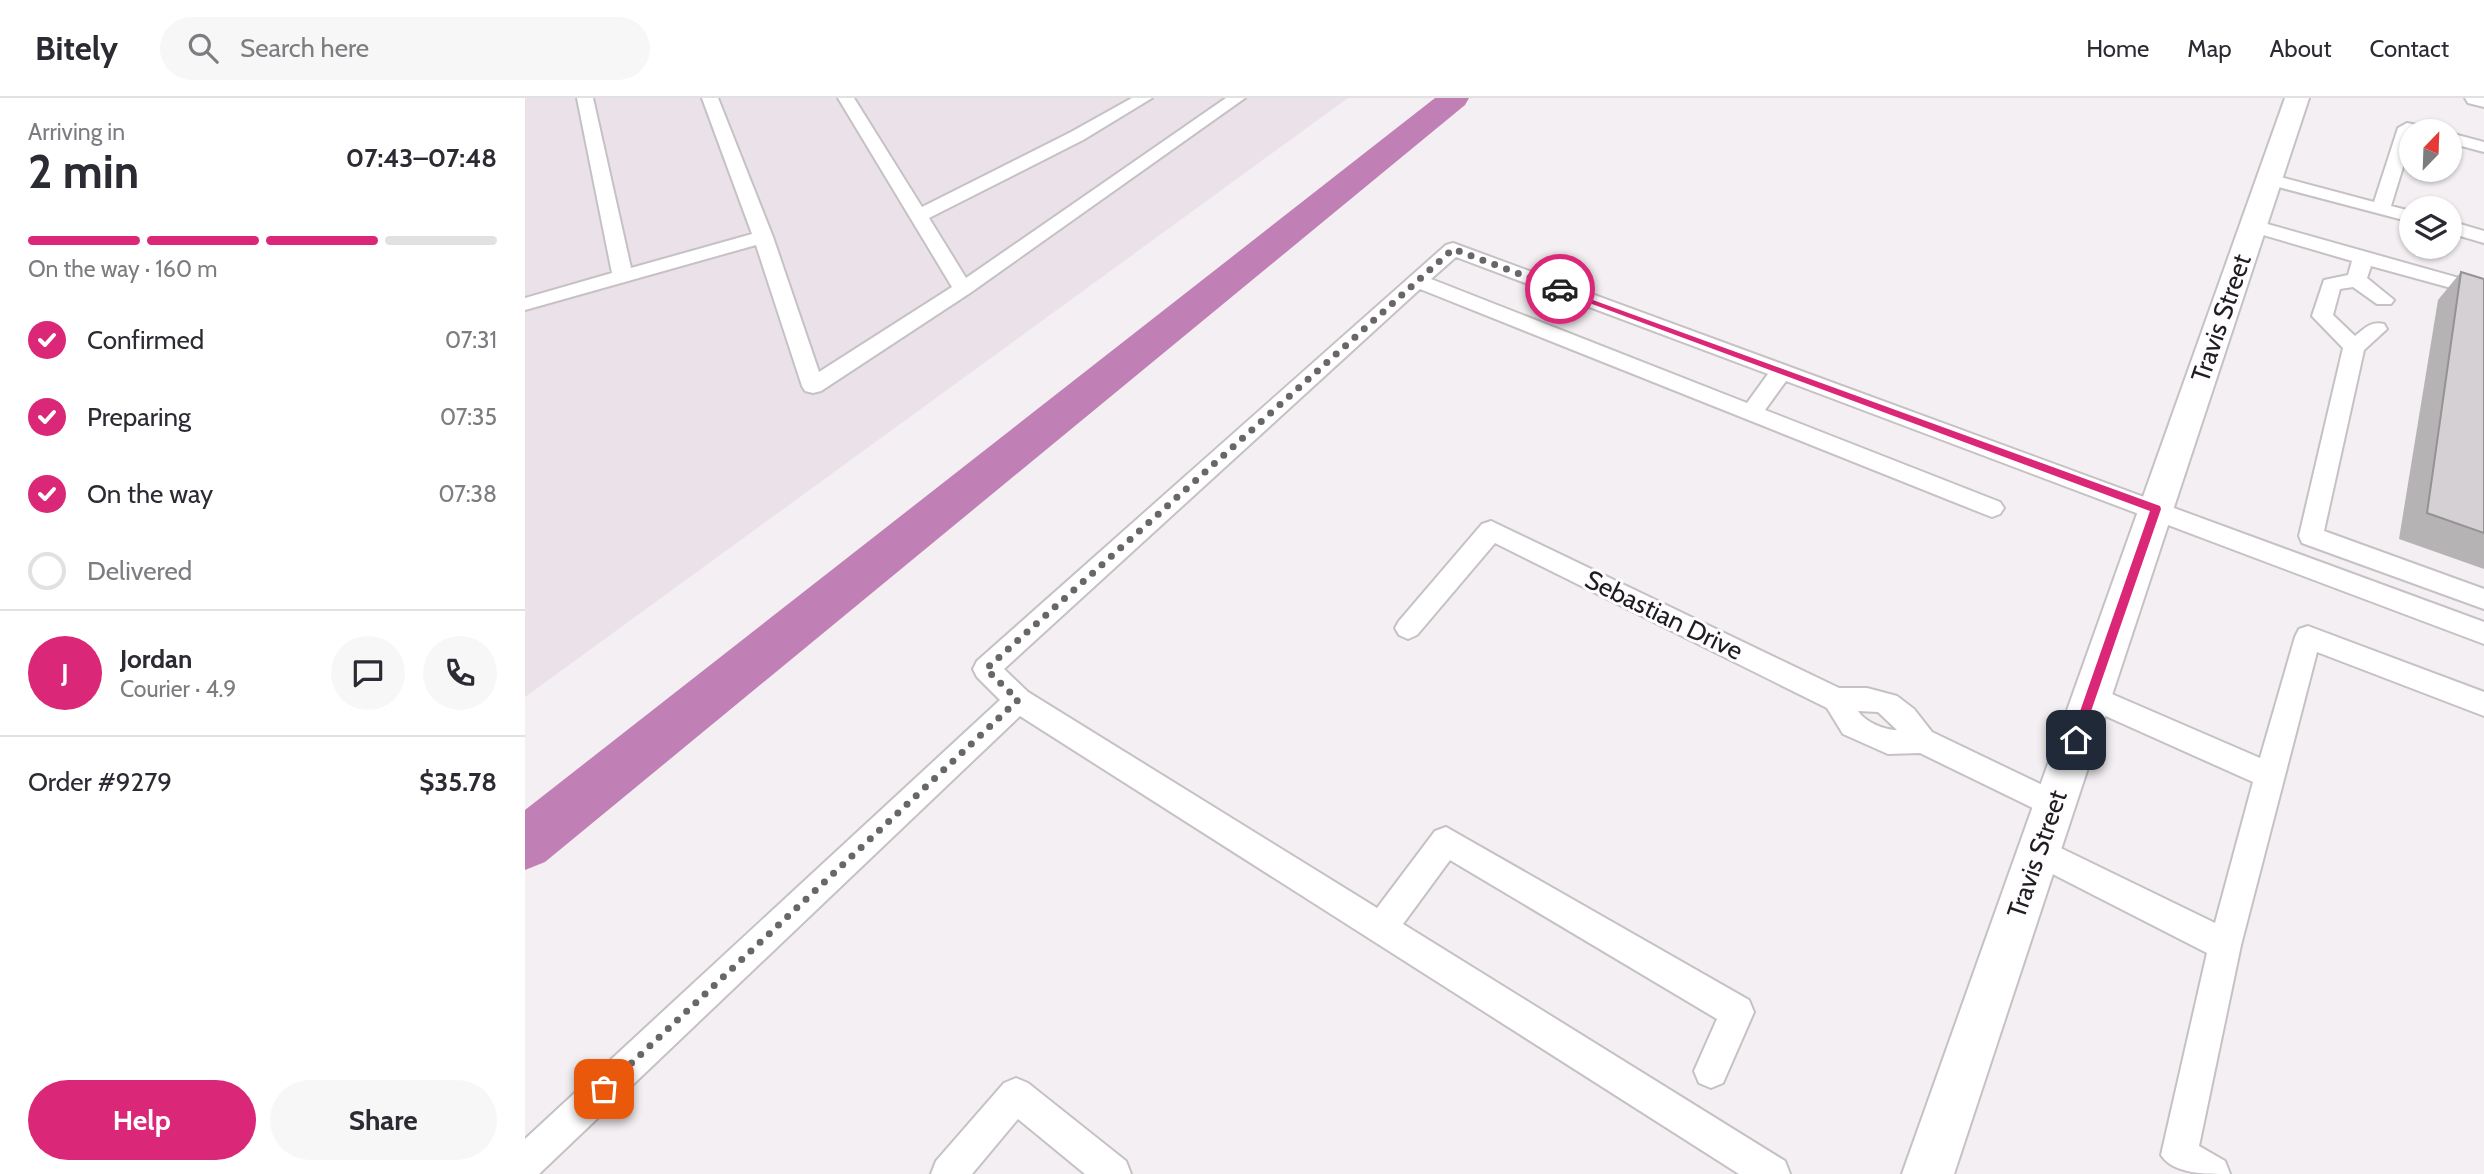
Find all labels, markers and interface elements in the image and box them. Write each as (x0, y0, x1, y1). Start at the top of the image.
search box (160, 17, 650, 80)
text: Bitely (35, 28, 118, 68)
icon: search (184, 29, 222, 67)
text: Search here (240, 32, 369, 64)
text: Home (2086, 34, 2149, 63)
text: Map (2187, 34, 2232, 63)
text: About (2270, 34, 2332, 63)
text: Contact (2370, 34, 2449, 63)
text: Arriving in (28, 118, 125, 146)
north arrow (2399, 119, 2462, 182)
map controls (2399, 119, 2462, 259)
text: 07:43–07:48 (346, 142, 497, 174)
text: 2 min (28, 144, 139, 200)
button: layers (2399, 196, 2462, 259)
street label: Travis Street (2184, 250, 2258, 386)
courier (1525, 254, 1595, 324)
text: On the way · 160 m (28, 255, 217, 283)
icon: car (1541, 270, 1579, 308)
icon: check (28, 321, 66, 359)
text: Confirmed (87, 324, 204, 356)
text: 07:31 (445, 326, 497, 354)
icon: check (28, 398, 66, 436)
text: Preparing (87, 401, 191, 433)
text: 07:35 (440, 403, 497, 431)
icon: check (28, 475, 66, 513)
text: On the way (87, 478, 213, 510)
text: 07:38 (438, 480, 497, 508)
text: Delivered (87, 555, 192, 587)
street label: Sebastian Drive (1580, 563, 1748, 667)
button: chat (331, 636, 405, 710)
button: phone (423, 636, 497, 710)
text: Jordan (120, 643, 192, 675)
text: J (61, 657, 69, 689)
text: Courier · 4.9 (120, 675, 236, 703)
pin (2046, 710, 2106, 770)
icon: home (2057, 721, 2095, 759)
text: Order #9279 (28, 766, 172, 798)
text: $35.78 (419, 766, 497, 798)
street label: Travis Street (2000, 786, 2074, 922)
pin (574, 1059, 634, 1119)
icon: bag (585, 1070, 623, 1108)
button: Help (28, 1080, 256, 1160)
button: Share (270, 1080, 497, 1160)

